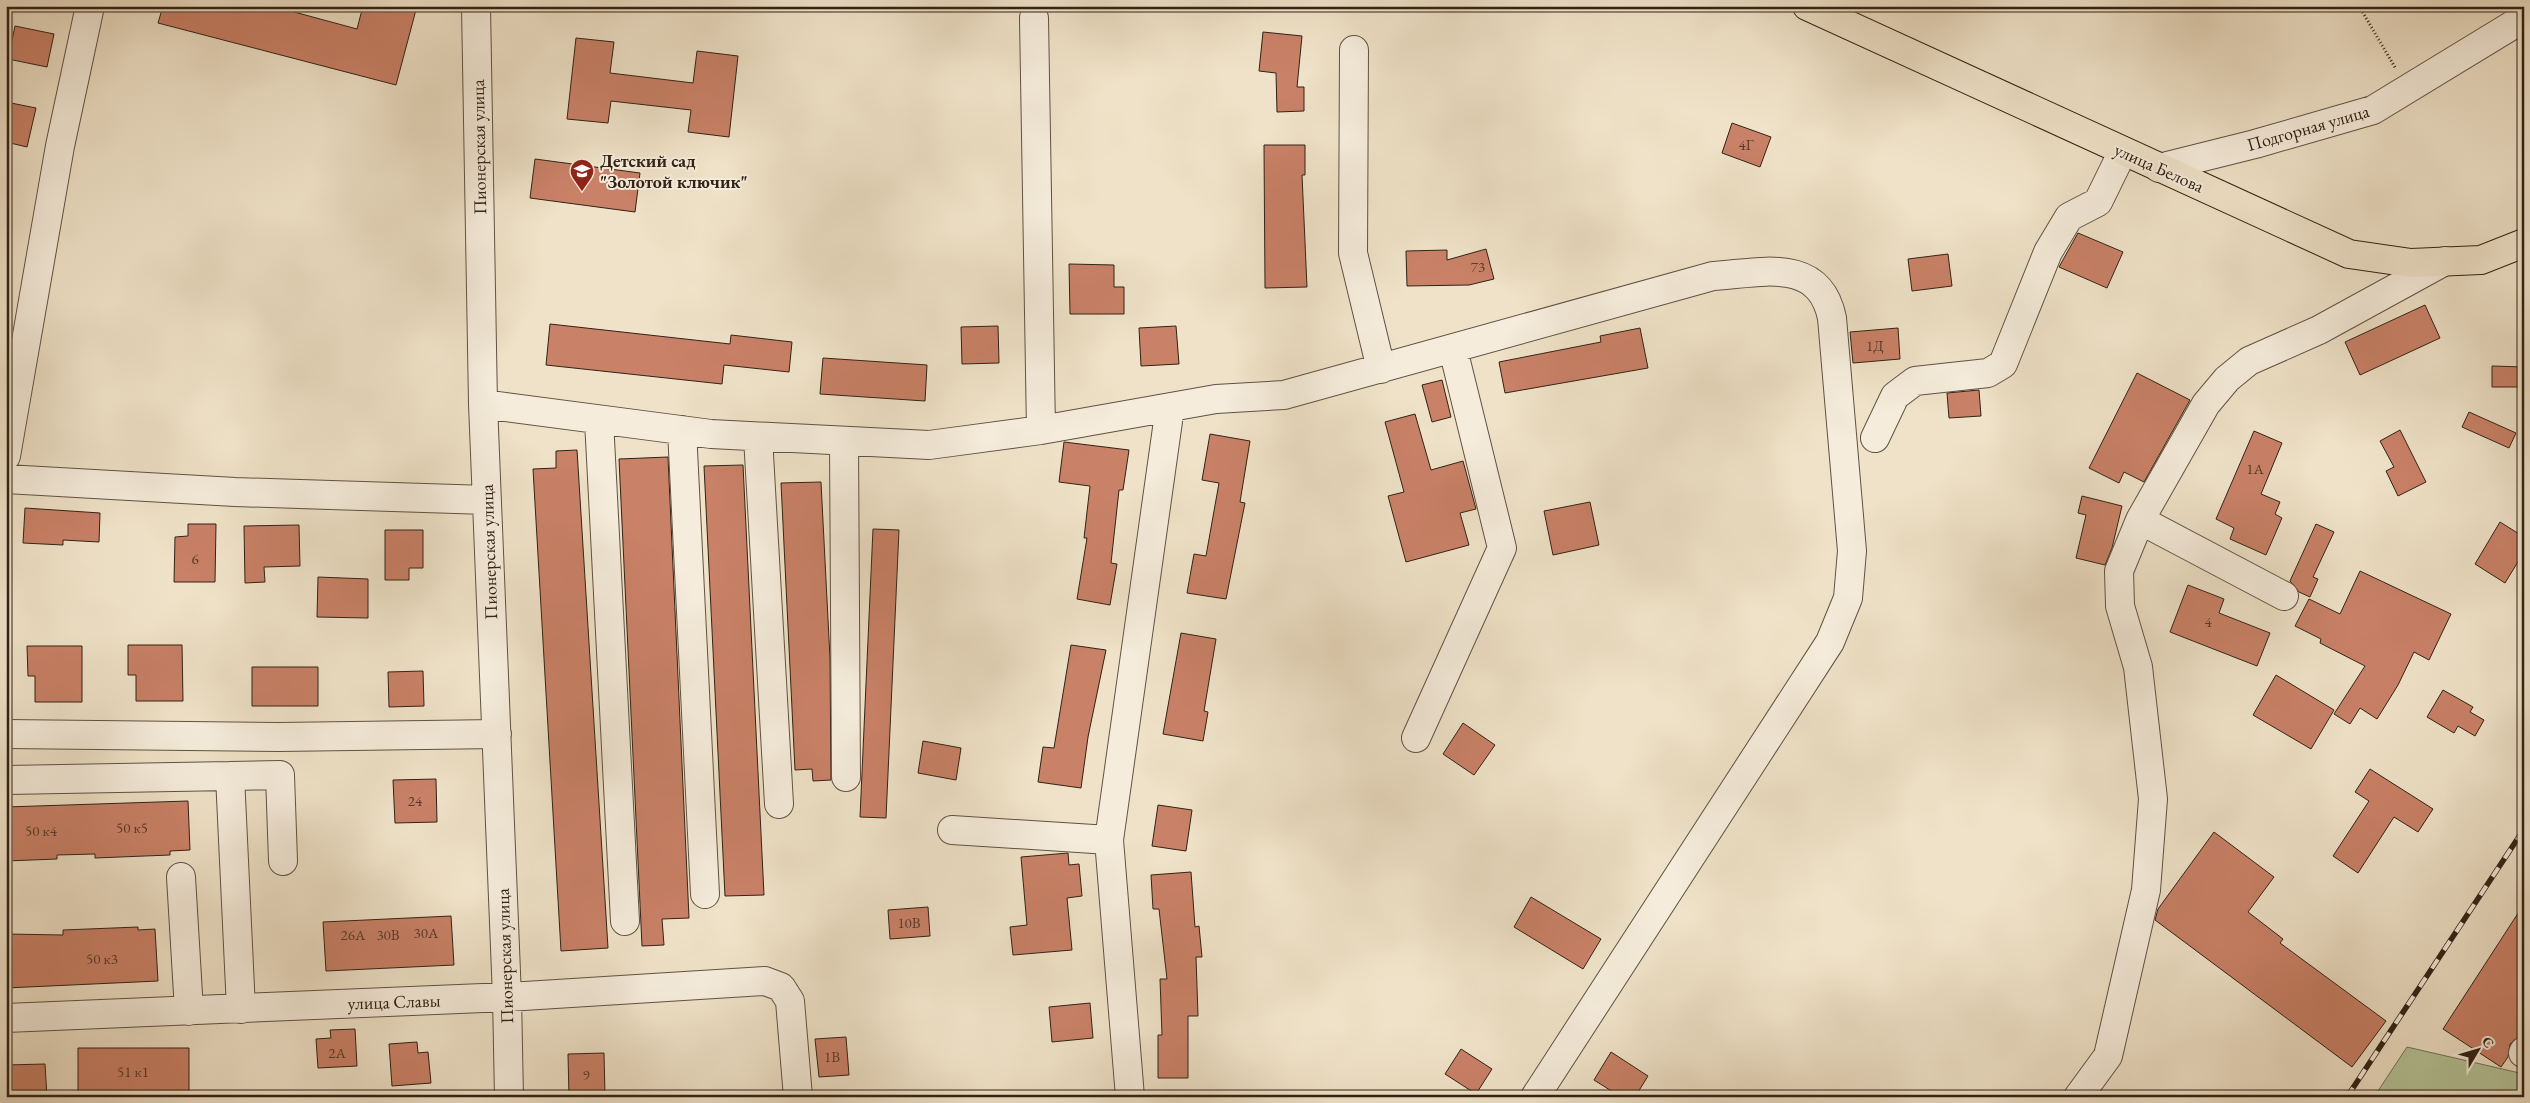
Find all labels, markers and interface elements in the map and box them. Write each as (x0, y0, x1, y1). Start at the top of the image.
street label: Пионерская улица (466, 78, 491, 215)
street label: Подгорная улица (2244, 99, 2373, 156)
house number: 4Г (1739, 135, 1754, 154)
street label: улица Белова (2111, 138, 2208, 198)
place label: Детский сад "Золотой ключик" (600, 149, 748, 193)
school or university icon: Детский сад "Золотой ключик" (569, 158, 595, 192)
house number: 73 (1471, 257, 1485, 276)
house number: 1Д (1866, 336, 1884, 355)
house number: 1А (2246, 459, 2264, 478)
street label: Пионерская улица (475, 483, 502, 620)
house number: 6 (191, 549, 199, 568)
house number: 4 (2204, 612, 2212, 631)
house number: 24 (408, 791, 423, 810)
house number: 50 к5 (116, 818, 148, 837)
house number: 50 к4 (25, 821, 58, 840)
street label: Пионерская улица (491, 887, 518, 1024)
house number: 10В (897, 913, 921, 932)
house number: 30А (414, 923, 439, 942)
house number: 26А (341, 925, 366, 944)
house number: 30В (376, 925, 400, 944)
house number: 50 к3 (86, 949, 118, 968)
street label: улица Славы (347, 988, 441, 1015)
north arrow (2452, 1026, 2502, 1076)
text: С (2478, 1033, 2498, 1052)
house number: 2А (328, 1043, 346, 1062)
house number: 1В (824, 1047, 840, 1066)
house number: 51 к1 (117, 1062, 149, 1081)
house number: 9 (582, 1065, 590, 1084)

